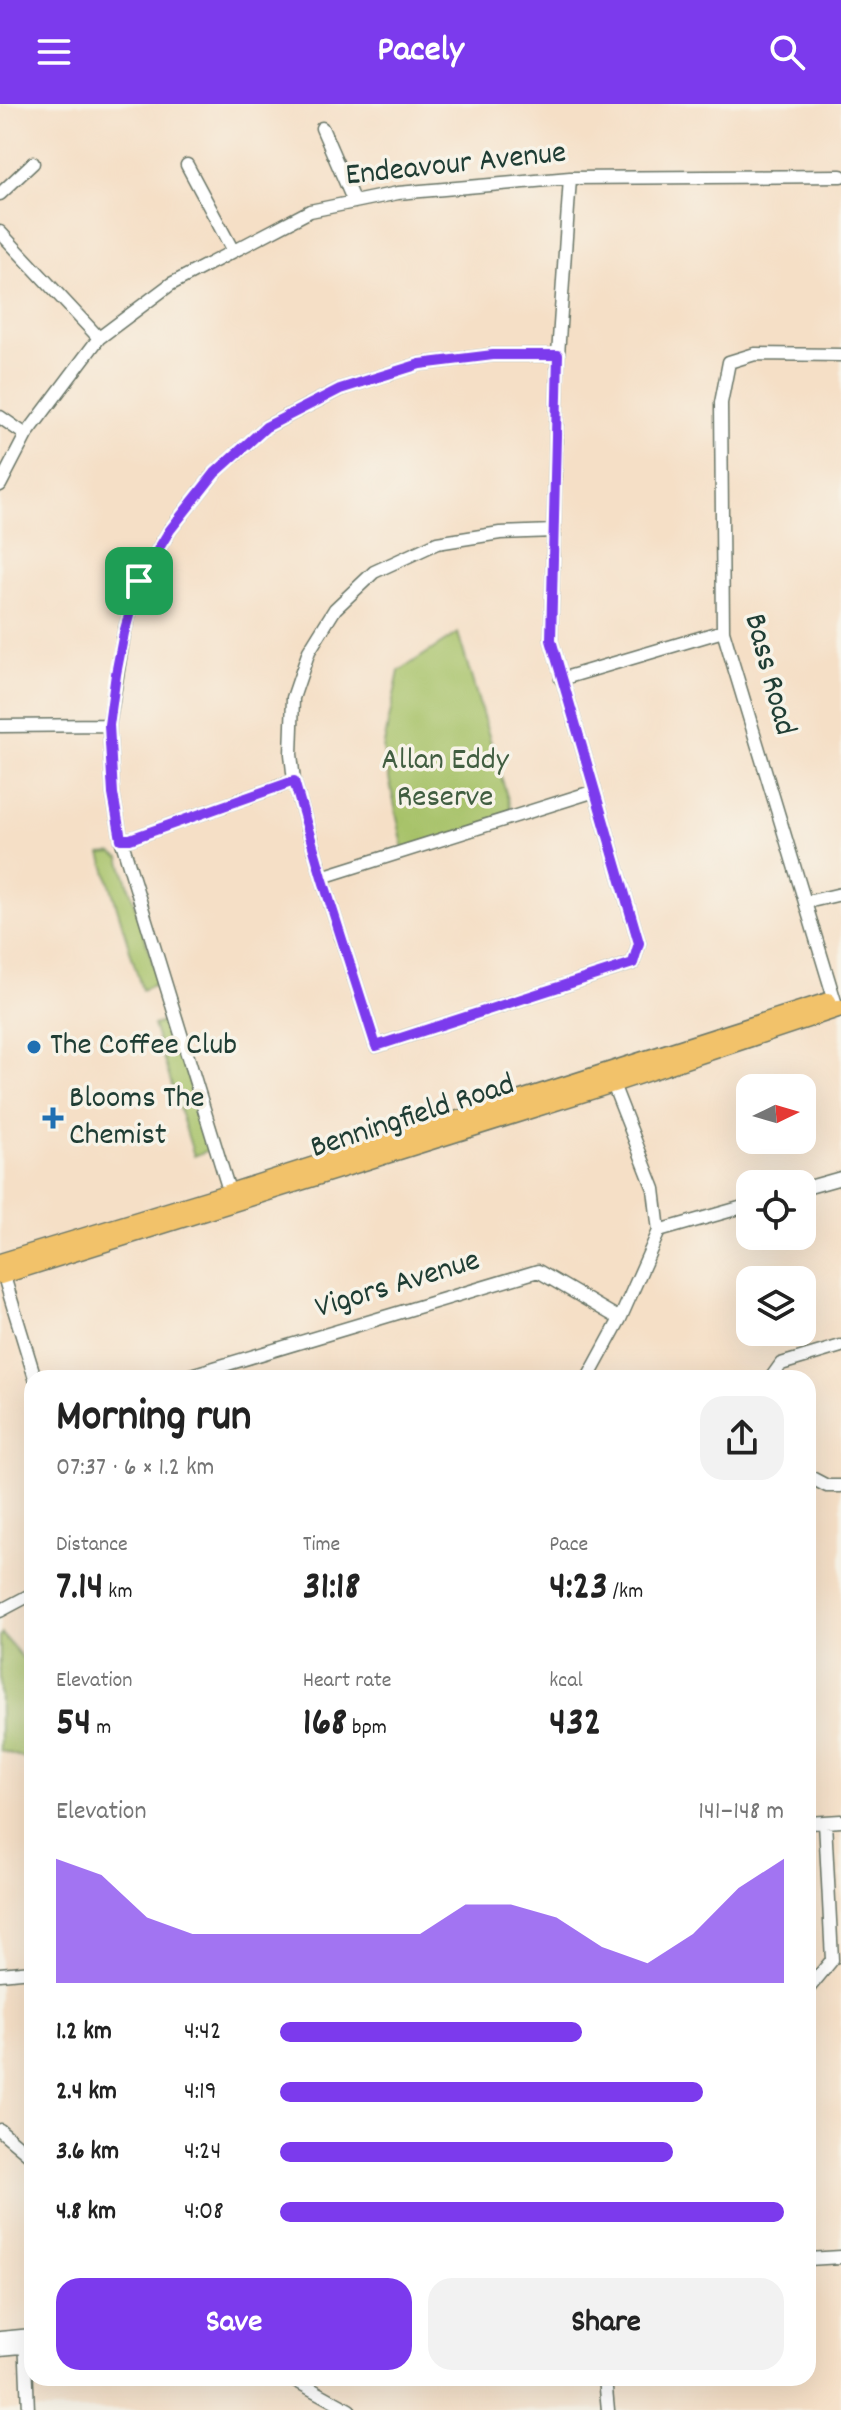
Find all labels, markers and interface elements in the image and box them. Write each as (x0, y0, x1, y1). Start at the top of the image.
text: Pacely (377, 26, 464, 78)
icon: menu (32, 30, 76, 74)
icon: search (765, 30, 809, 74)
street label: Endeavour Avenue (343, 132, 569, 200)
pin (105, 547, 173, 615)
icon: arrive (117, 559, 161, 603)
street label: Bass Road (730, 609, 806, 741)
park label: Allan Eddy Reserve (381, 739, 510, 822)
place label: The Coffee Club (50, 1024, 237, 1070)
marker: The Coffee Club (25, 1038, 43, 1056)
street label: Benningfield Road (305, 1063, 521, 1173)
north arrow (736, 1074, 816, 1154)
map controls (736, 1074, 816, 1346)
place label: Blooms The Chemist (69, 1077, 205, 1160)
marker: Blooms The Chemist (44, 1109, 62, 1127)
button: locate (736, 1170, 816, 1250)
street label: Vigors Avenue (310, 1239, 486, 1333)
button: layers (736, 1266, 816, 1346)
text: Morning run (56, 1388, 251, 1451)
button: share (700, 1396, 784, 1480)
text: 07:37 · 6 × 1.2 km (56, 1450, 214, 1487)
text: Distance (56, 1530, 128, 1561)
text: Time (303, 1530, 340, 1561)
text: Pace (549, 1530, 588, 1561)
text: 7.14 (56, 1561, 103, 1618)
text: 31:18 (303, 1561, 361, 1618)
text: 4:23 (549, 1561, 608, 1618)
text: km (103, 1577, 133, 1608)
text: /km (608, 1577, 643, 1608)
text: Elevation (56, 1666, 133, 1697)
text: Heart rate (303, 1666, 392, 1697)
text: kcal (549, 1666, 583, 1697)
text: 54 (56, 1697, 91, 1754)
text: 168 (303, 1697, 347, 1754)
text: 432 (549, 1697, 601, 1754)
text: m (91, 1713, 111, 1744)
text: bpm (347, 1713, 387, 1744)
text: Elevation (56, 1794, 146, 1831)
text: 141–148 m (698, 1794, 784, 1831)
text: 1.2 km (56, 2014, 112, 2051)
text: 4:42 (184, 2014, 221, 2051)
text: 2.4 km (56, 2074, 117, 2111)
text: 4:19 (184, 2074, 217, 2111)
text: 3.6 km (56, 2134, 119, 2171)
text: 4:24 (184, 2134, 221, 2171)
text: 4.8 km (56, 2194, 116, 2231)
text: 4:08 (184, 2194, 224, 2231)
button: Save (56, 2278, 412, 2370)
button: Share (428, 2278, 784, 2370)

